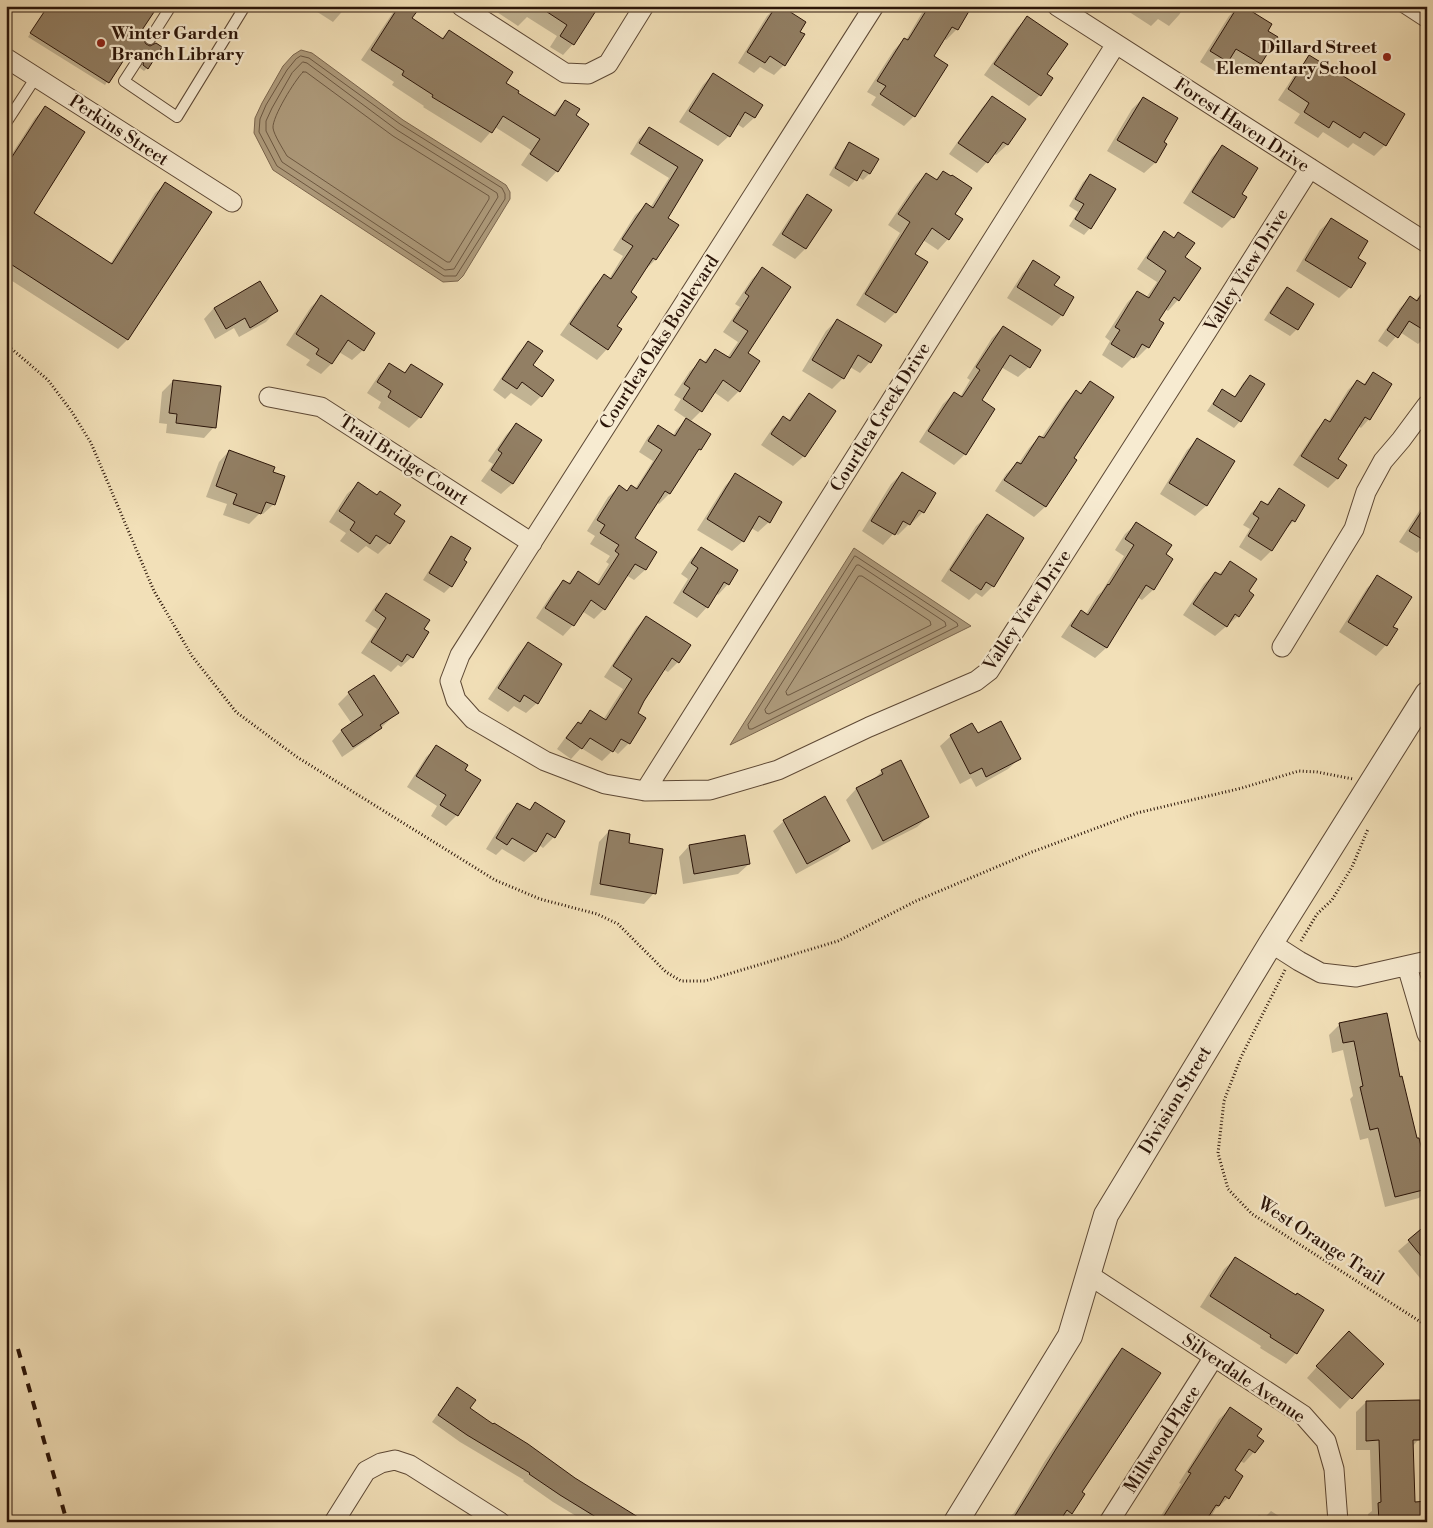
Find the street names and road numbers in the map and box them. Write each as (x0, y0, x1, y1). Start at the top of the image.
street label: Forest Haven Drive (1170, 73, 1314, 178)
street label: Perkins Street (65, 90, 173, 172)
street label: Valley View Drive (1199, 204, 1294, 337)
street label: Courtlea Oaks Boulevard (595, 250, 725, 434)
street label: Courtlea Creek Drive (825, 338, 936, 496)
street label: Trail Bridge Court (335, 410, 473, 511)
street label: Valley View Drive (978, 545, 1076, 676)
street label: Division Street (1134, 1041, 1217, 1159)
street label: West Orange Trail (1252, 1192, 1389, 1291)
street label: Silverdale Avenue (1178, 1329, 1310, 1428)
street label: Millwood Place (1119, 1381, 1206, 1497)

